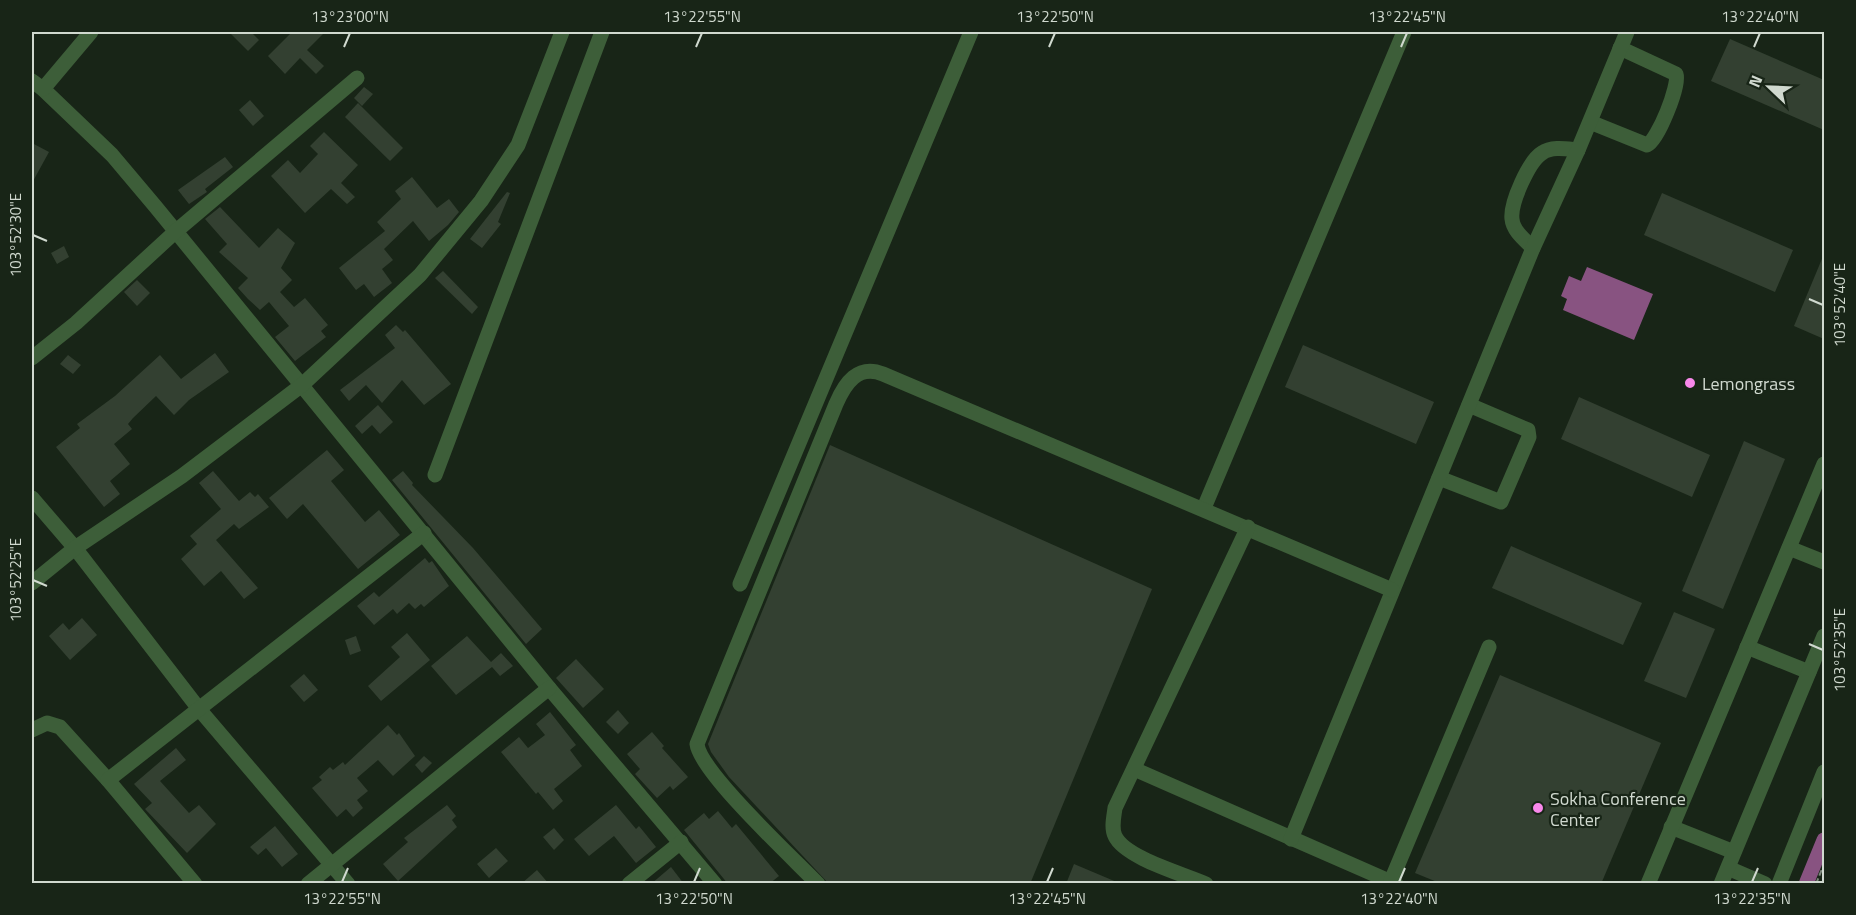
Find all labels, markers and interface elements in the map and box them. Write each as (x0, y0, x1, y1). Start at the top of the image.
text: 13°23'00"N (311, 5, 389, 28)
text: 13°22'55"N (663, 5, 741, 28)
text: 13°22'50"N (1016, 5, 1094, 28)
text: 13°22'45"N (1368, 5, 1446, 28)
text: 13°22'40"N (1721, 5, 1799, 28)
north arrow (1739, 57, 1799, 117)
text: N (1742, 71, 1768, 91)
text: 103°52'30"E (4, 193, 27, 277)
text: 103°52'40"E (1828, 263, 1851, 347)
place label: Lemongrass (1702, 370, 1795, 397)
marker: Lemongrass (1683, 376, 1697, 390)
text: 103°52'25"E (4, 538, 27, 622)
text: 103°52'35"E (1828, 608, 1851, 692)
place label: Sokha Conference Center (1550, 785, 1686, 833)
marker: Sokha Conference Center (1531, 801, 1545, 815)
text: 13°22'55"N (303, 887, 381, 910)
text: 13°22'50"N (655, 887, 733, 910)
text: 13°22'45"N (1008, 887, 1086, 910)
text: 13°22'40"N (1360, 887, 1438, 910)
text: 13°22'35"N (1713, 887, 1791, 910)

